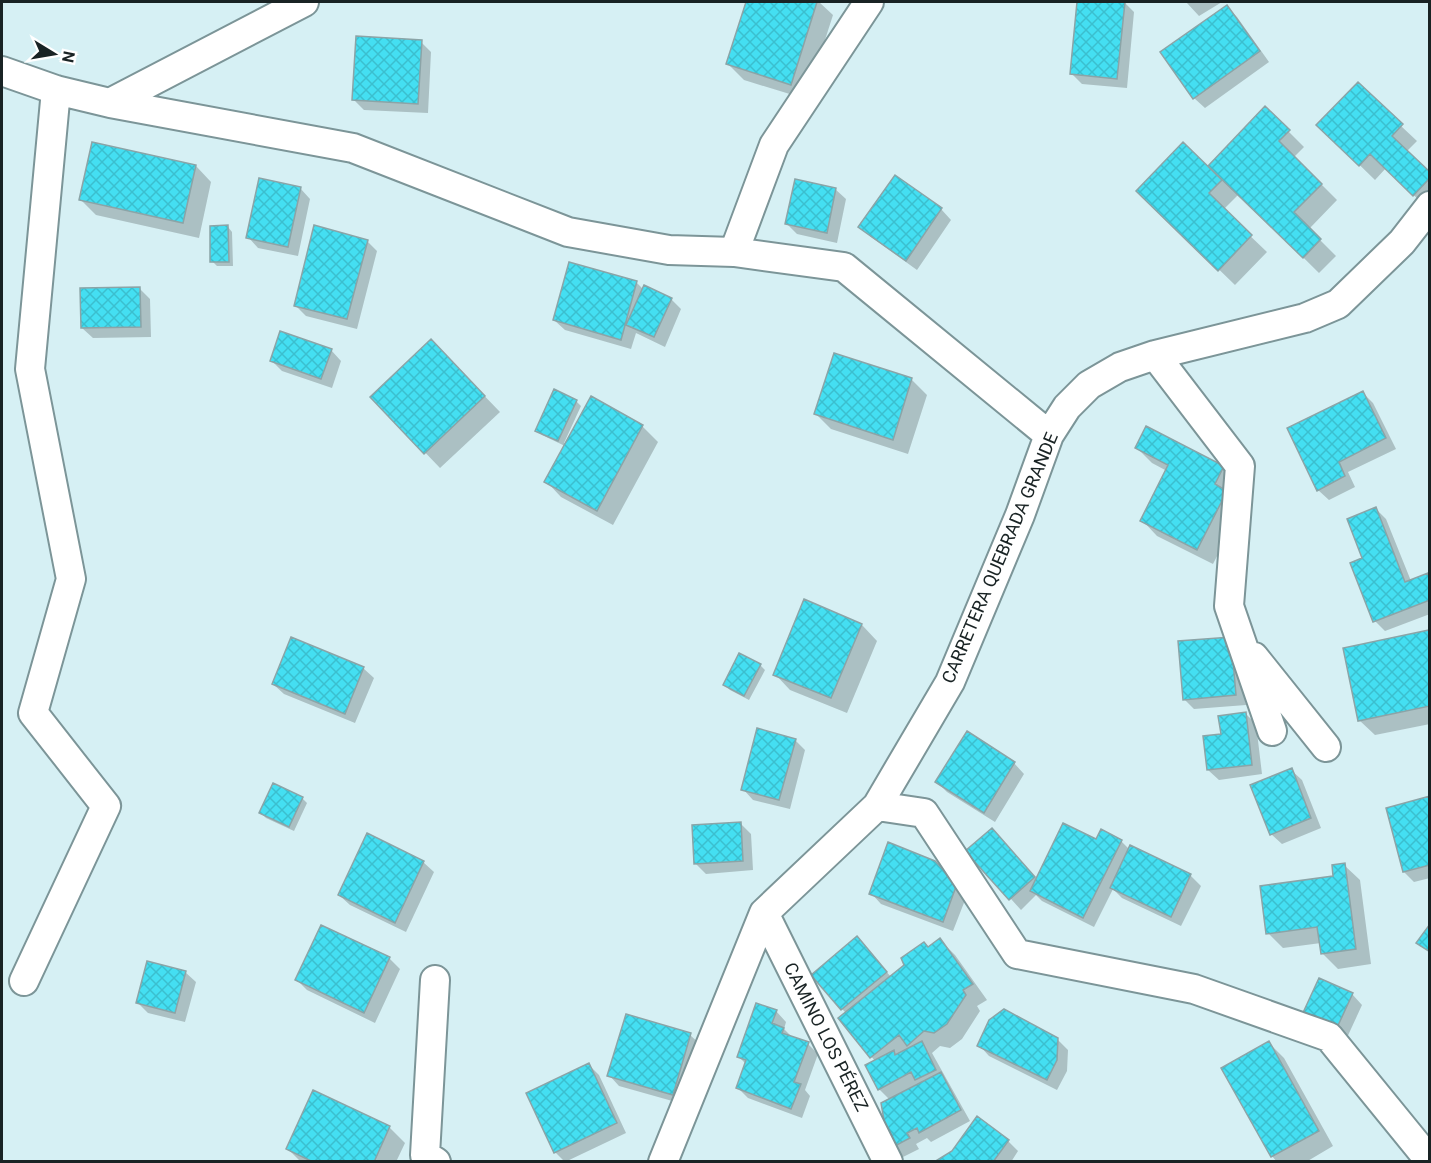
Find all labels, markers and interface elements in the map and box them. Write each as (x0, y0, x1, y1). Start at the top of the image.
north arrow (24, 24, 84, 84)
text: N (58, 49, 79, 64)
street label: CARRETERA QUEBRADA GRANDE (937, 429, 1062, 686)
street label: CAMINO LOS PÉREZ (780, 959, 873, 1115)

